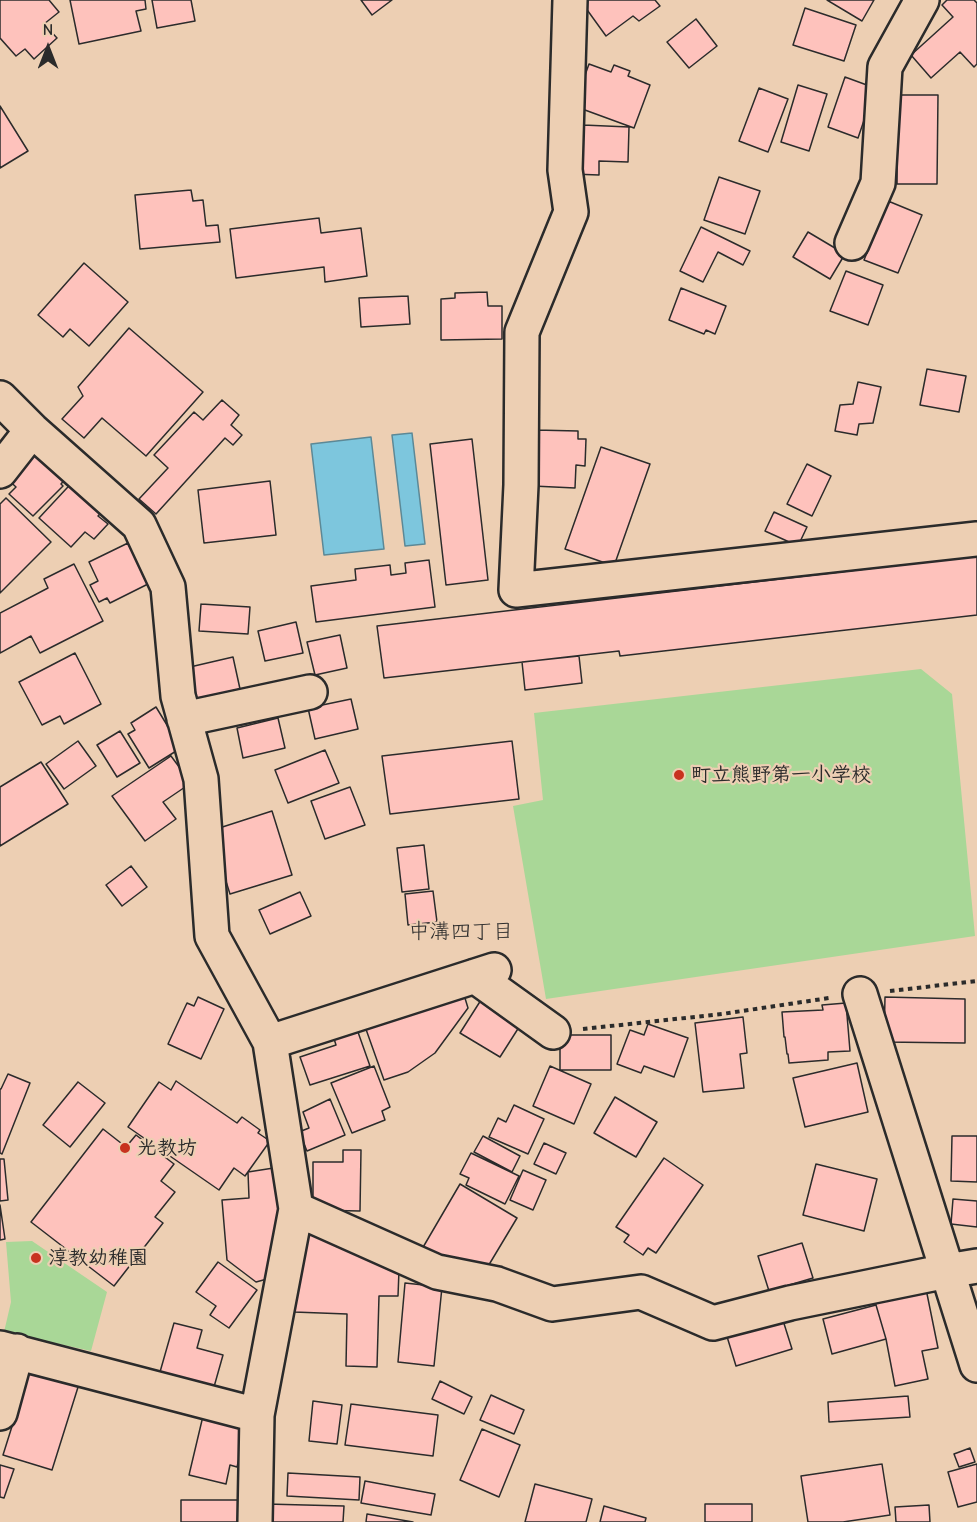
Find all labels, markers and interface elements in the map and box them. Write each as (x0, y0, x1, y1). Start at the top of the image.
north arrow (18, 18, 78, 78)
text: N (43, 21, 53, 39)
place label: 町立熊野第一小学校 (691, 763, 871, 787)
marker: 町立熊野第一小学校 (672, 768, 686, 782)
district label: 中溝四丁目 (409, 919, 513, 945)
place label: 光教坊 (137, 1136, 197, 1160)
marker: 光教坊 (118, 1141, 132, 1155)
place label: 淳教幼稚園 (48, 1246, 148, 1270)
marker: 淳教幼稚園 (29, 1251, 43, 1265)

